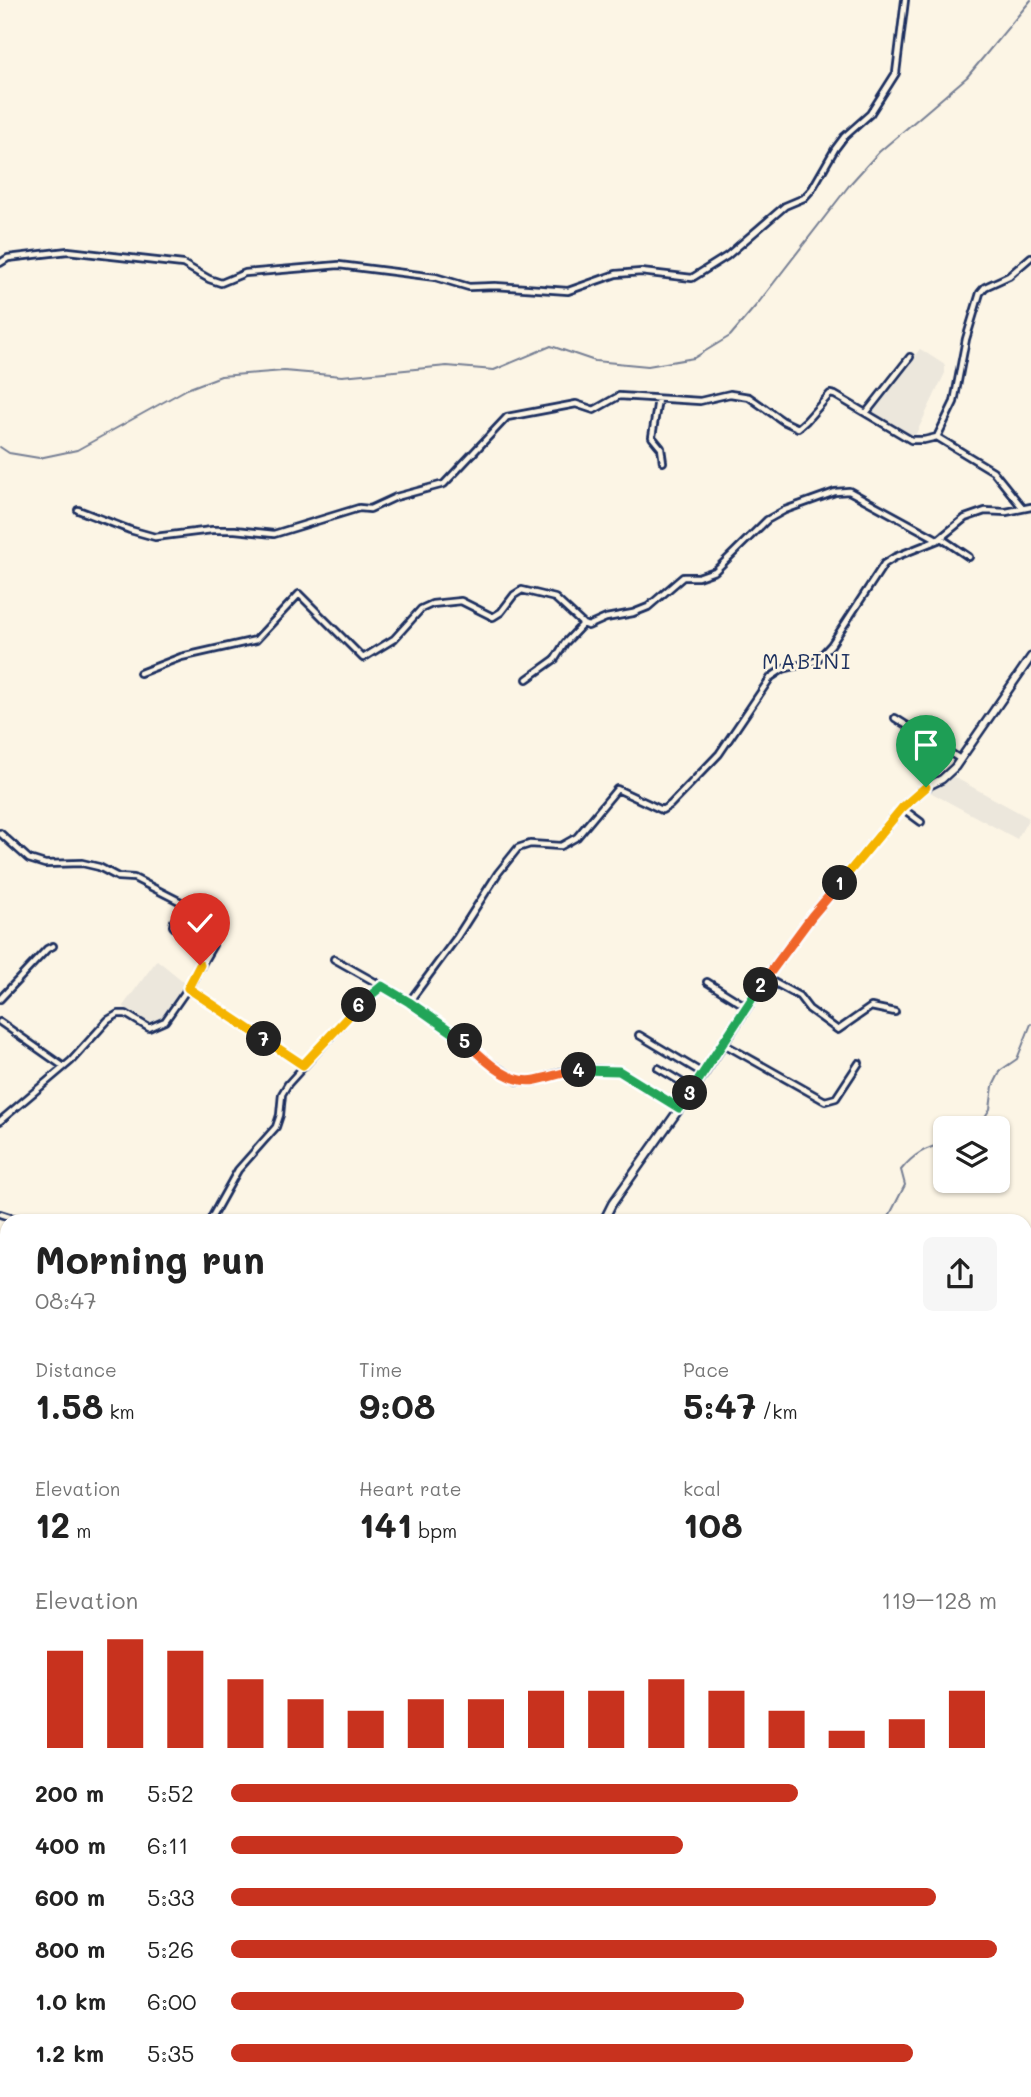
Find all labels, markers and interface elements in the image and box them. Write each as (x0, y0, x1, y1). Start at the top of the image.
district label: MABINI (762, 647, 852, 674)
pin (896, 715, 956, 787)
icon: arrive (907, 726, 945, 764)
pin: 1 (822, 866, 858, 900)
text: 1 (835, 870, 844, 895)
pin (170, 893, 230, 965)
icon: check (181, 904, 219, 942)
pin: 2 (744, 968, 778, 1002)
text: 2 (755, 972, 766, 997)
pin: 6 (342, 988, 376, 1023)
text: 6 (353, 992, 364, 1017)
pin: 7 (246, 1021, 282, 1056)
pin: 5 (448, 1024, 482, 1058)
text: 7 (258, 1026, 269, 1051)
text: 5 (459, 1028, 470, 1053)
pin: 4 (562, 1052, 596, 1088)
text: 4 (572, 1057, 585, 1082)
pin: 3 (672, 1076, 708, 1110)
text: 3 (684, 1080, 695, 1105)
map controls (933, 1116, 1010, 1193)
button: layers (933, 1116, 1010, 1193)
text: Morning run (35, 1234, 265, 1284)
button: share (923, 1237, 997, 1311)
text: 08:47 (35, 1285, 97, 1315)
text: Distance (35, 1357, 117, 1382)
text: Time (359, 1357, 402, 1382)
text: Pace (683, 1357, 729, 1382)
text: 1.58 (35, 1382, 103, 1428)
text: 9:08 (359, 1382, 435, 1428)
text: 5:47 (683, 1382, 756, 1428)
text: km (103, 1399, 135, 1424)
text: /km (756, 1399, 798, 1424)
text: Elevation (35, 1476, 120, 1501)
text: Heart rate (359, 1476, 462, 1501)
text: kcal (683, 1476, 721, 1501)
text: 12 (35, 1501, 70, 1547)
text: 141 (359, 1501, 412, 1547)
text: 108 (683, 1501, 743, 1547)
text: m (70, 1518, 91, 1543)
text: bpm (412, 1518, 457, 1543)
text: Elevation (35, 1585, 138, 1615)
text: 119–128 m (881, 1585, 997, 1615)
text: 200 m (35, 1778, 104, 1808)
text: 5:52 (147, 1778, 194, 1808)
text: 400 m (35, 1830, 106, 1860)
text: 6:11 (147, 1830, 189, 1860)
text: 600 m (35, 1882, 105, 1912)
text: 5:33 (147, 1882, 195, 1912)
text: 800 m (35, 1934, 105, 1964)
text: 5:26 (147, 1934, 194, 1964)
text: 1.0 km (35, 1986, 106, 2016)
text: 6:00 (147, 1986, 196, 2016)
text: 1.2 km (35, 2038, 104, 2068)
text: 5:35 (147, 2038, 194, 2068)

